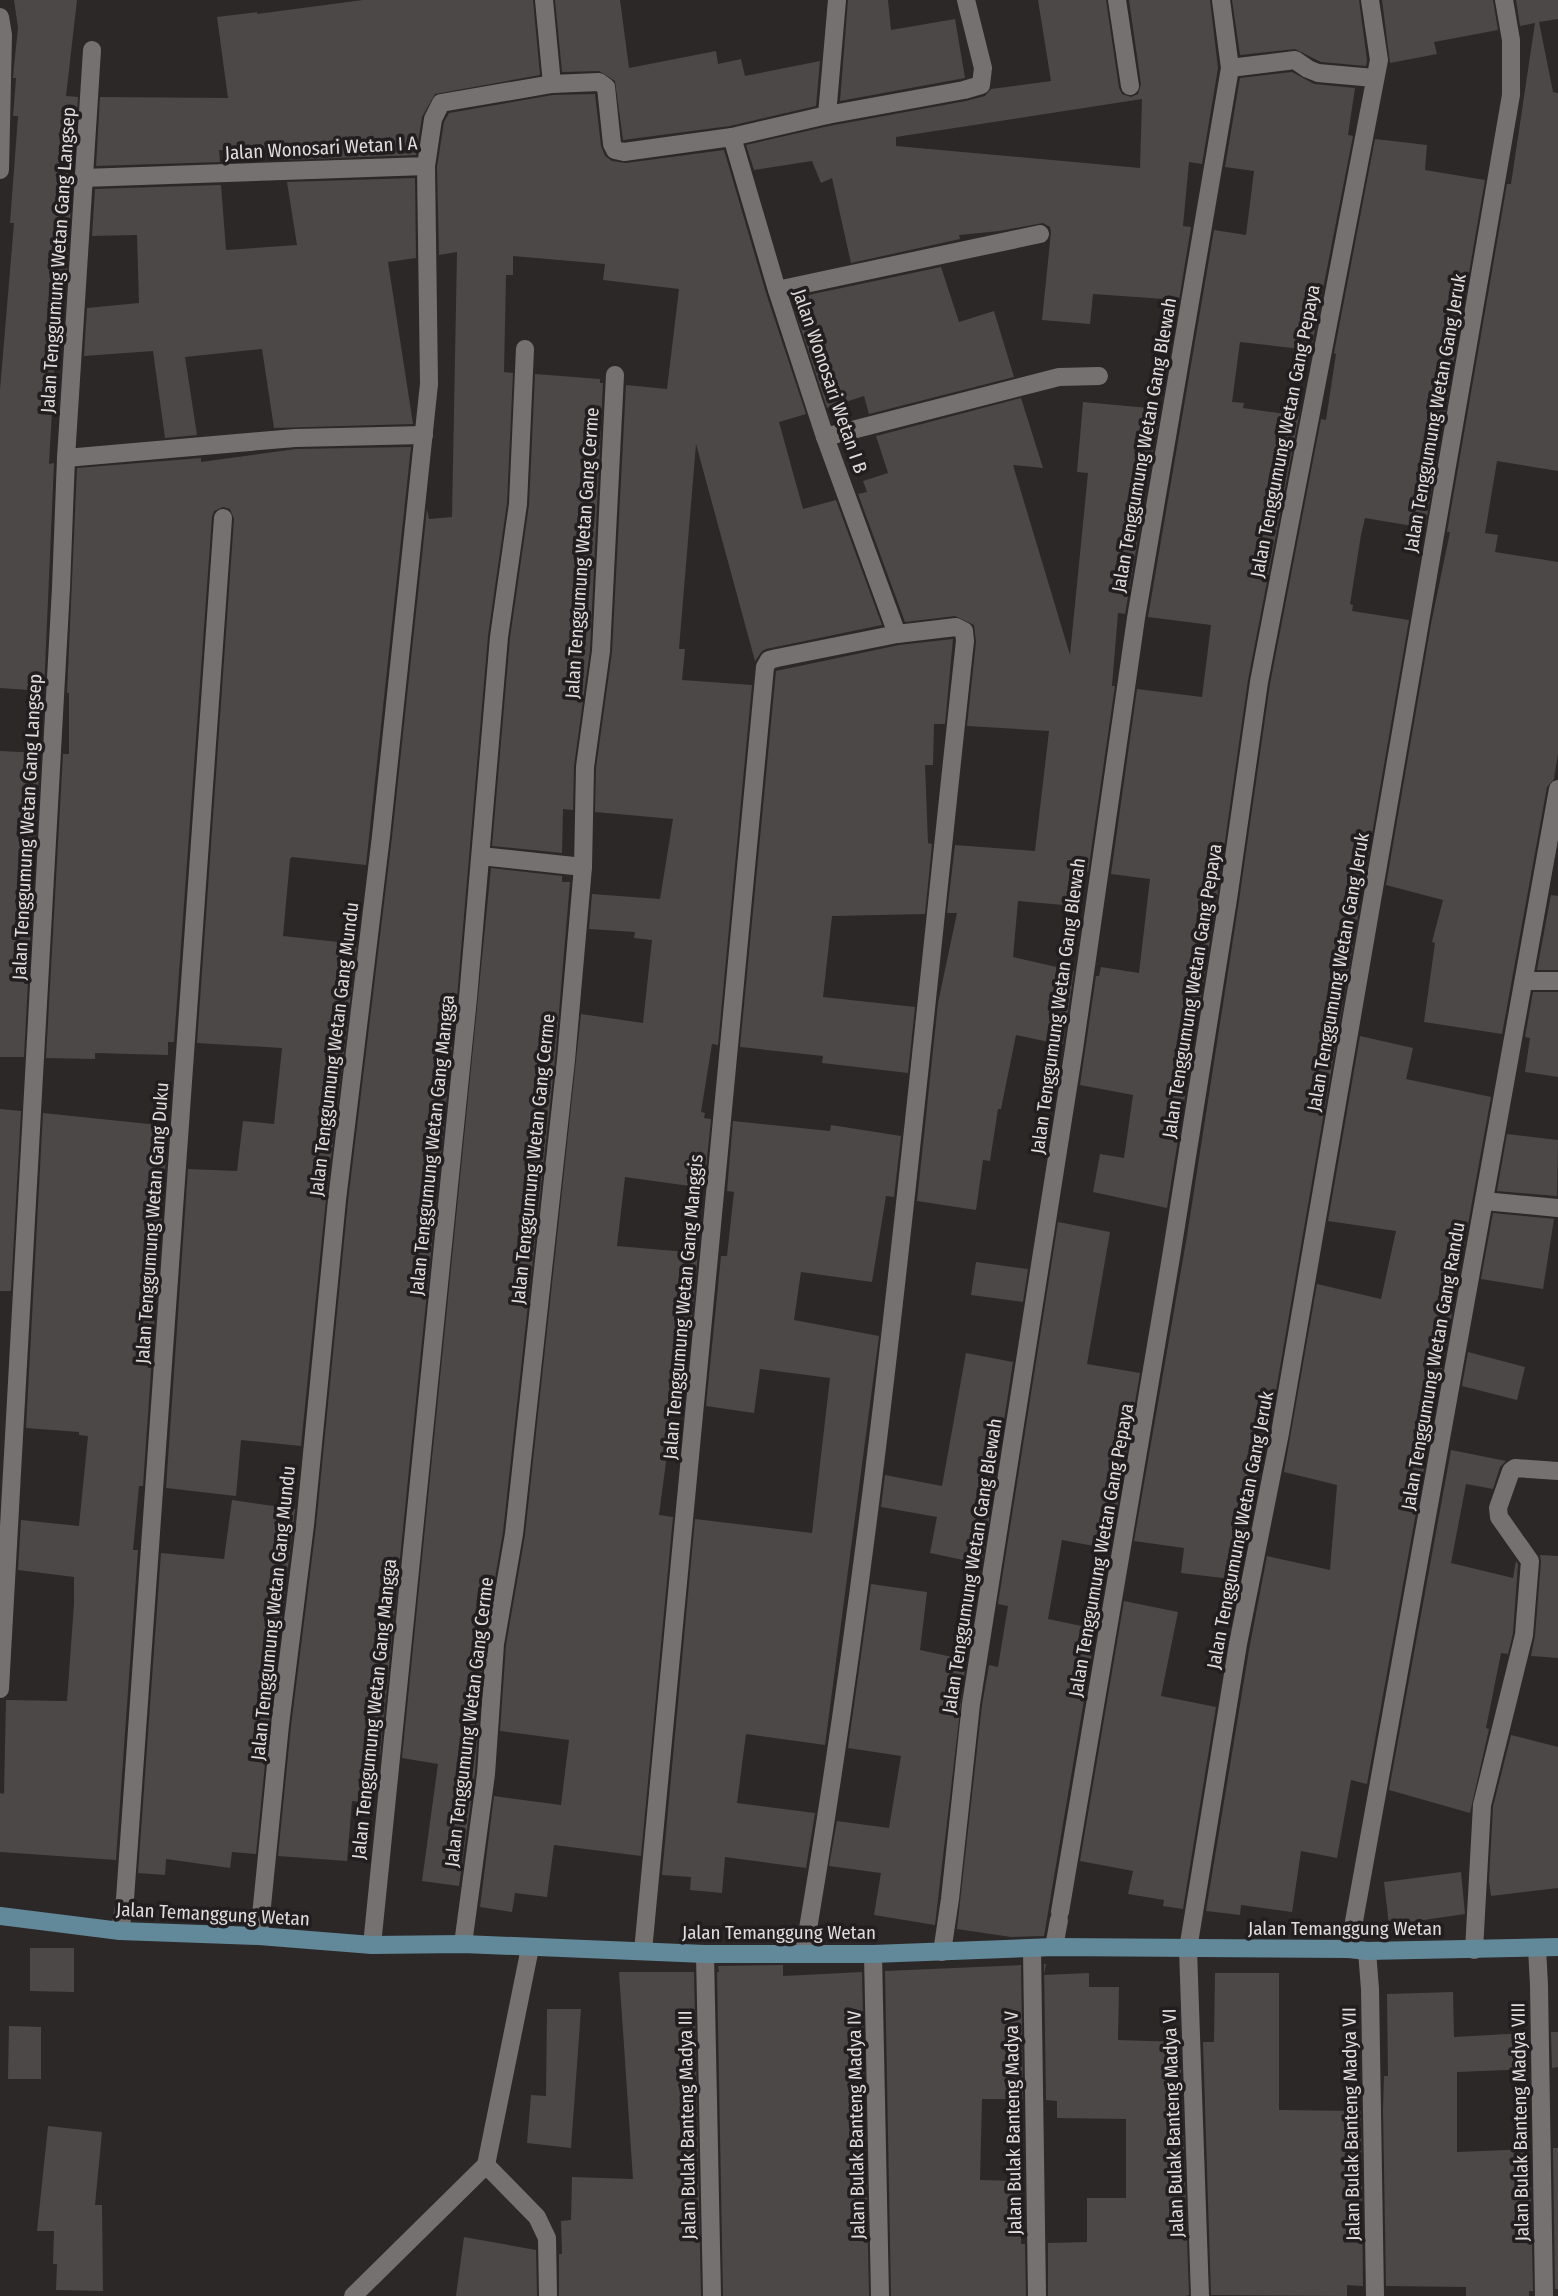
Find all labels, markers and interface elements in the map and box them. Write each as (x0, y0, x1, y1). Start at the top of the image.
street label: Jalan Tenggumung Wetan Gang Langsep (36, 106, 80, 414)
street label: Jalan Wonosari Wetan I A (224, 131, 418, 165)
street label: Jalan Tenggumung Wetan Gang Jeruk (1399, 272, 1471, 554)
street label: Jalan Tenggumung Wetan Gang Pepaya (1245, 283, 1325, 579)
street label: Jalan Wonosari Wetan I B (788, 286, 872, 476)
street label: Jalan Tenggumung Wetan Gang Blewah (1107, 296, 1181, 594)
street label: Jalan Tenggumung Wetan Gang Cerme (560, 407, 604, 699)
street label: Jalan Tenggumung Wetan Gang Langsep (7, 673, 47, 981)
street label: Jalan Tenggumung Wetan Gang Jeruk (1302, 831, 1374, 1113)
street label: Jalan Tenggumung Wetan Gang Pepaya (1157, 842, 1227, 1140)
street label: Jalan Tenggumung Wetan Gang Blewah (1026, 856, 1090, 1156)
street label: Jalan Tenggumung Wetan Gang Mundu (305, 901, 363, 1197)
street label: Jalan Tenggumung Wetan Gang Mangga (405, 993, 459, 1297)
street label: Jalan Tenggumung Wetan Gang Cerme (506, 1013, 560, 1305)
street label: Jalan Tenggumung Wetan Gang Duku (131, 1081, 173, 1365)
street label: Jalan Tenggumung Wetan Gang Manggis (658, 1153, 708, 1461)
street label: Jalan Tenggumung Wetan Gang Randu (1396, 1220, 1470, 1512)
street label: Jalan Tenggumung Wetan Gang Jeruk (1202, 1389, 1278, 1671)
street label: Jalan Tenggumung Wetan Gang Pepaya (1064, 1401, 1138, 1699)
street label: Jalan Tenggumung Wetan Gang Blewah (937, 1417, 1007, 1715)
street label: Jalan Tenggumung Wetan Gang Mundu (246, 1464, 300, 1762)
street label: Jalan Tenggumung Wetan Gang Mangga (347, 1557, 401, 1861)
street label: Jalan Tenggumung Wetan Gang Cerme (440, 1576, 498, 1868)
street label: Jalan Temanggung Wetan (116, 1897, 310, 1931)
street label: Jalan Temanggung Wetan (1248, 1917, 1442, 1940)
street label: Jalan Temanggung Wetan (682, 1921, 876, 1944)
street label: Jalan Bulak Banteng Madya VIII (1506, 2002, 1534, 2242)
street label: Jalan Bulak Banteng Madya VII (1337, 2007, 1365, 2241)
street label: Jalan Bulak Banteng Madya VI (1158, 2008, 1188, 2238)
street label: Jalan Bulak Banteng Madya III (674, 2010, 700, 2240)
street label: Jalan Bulak Banteng Madya IV (842, 2010, 869, 2240)
street label: Jalan Bulak Banteng Madya V (1000, 2010, 1026, 2235)

